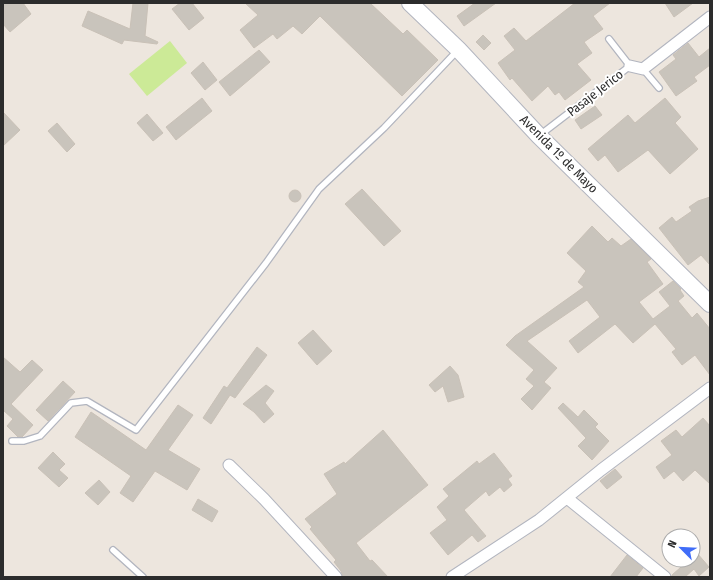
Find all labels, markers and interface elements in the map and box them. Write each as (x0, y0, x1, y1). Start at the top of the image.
street label: Pasaje Jerico (564, 66, 626, 119)
street label: Avenida 1º de Mayo (517, 112, 601, 196)
north arrow (661, 528, 701, 568)
text: N (665, 538, 680, 550)

